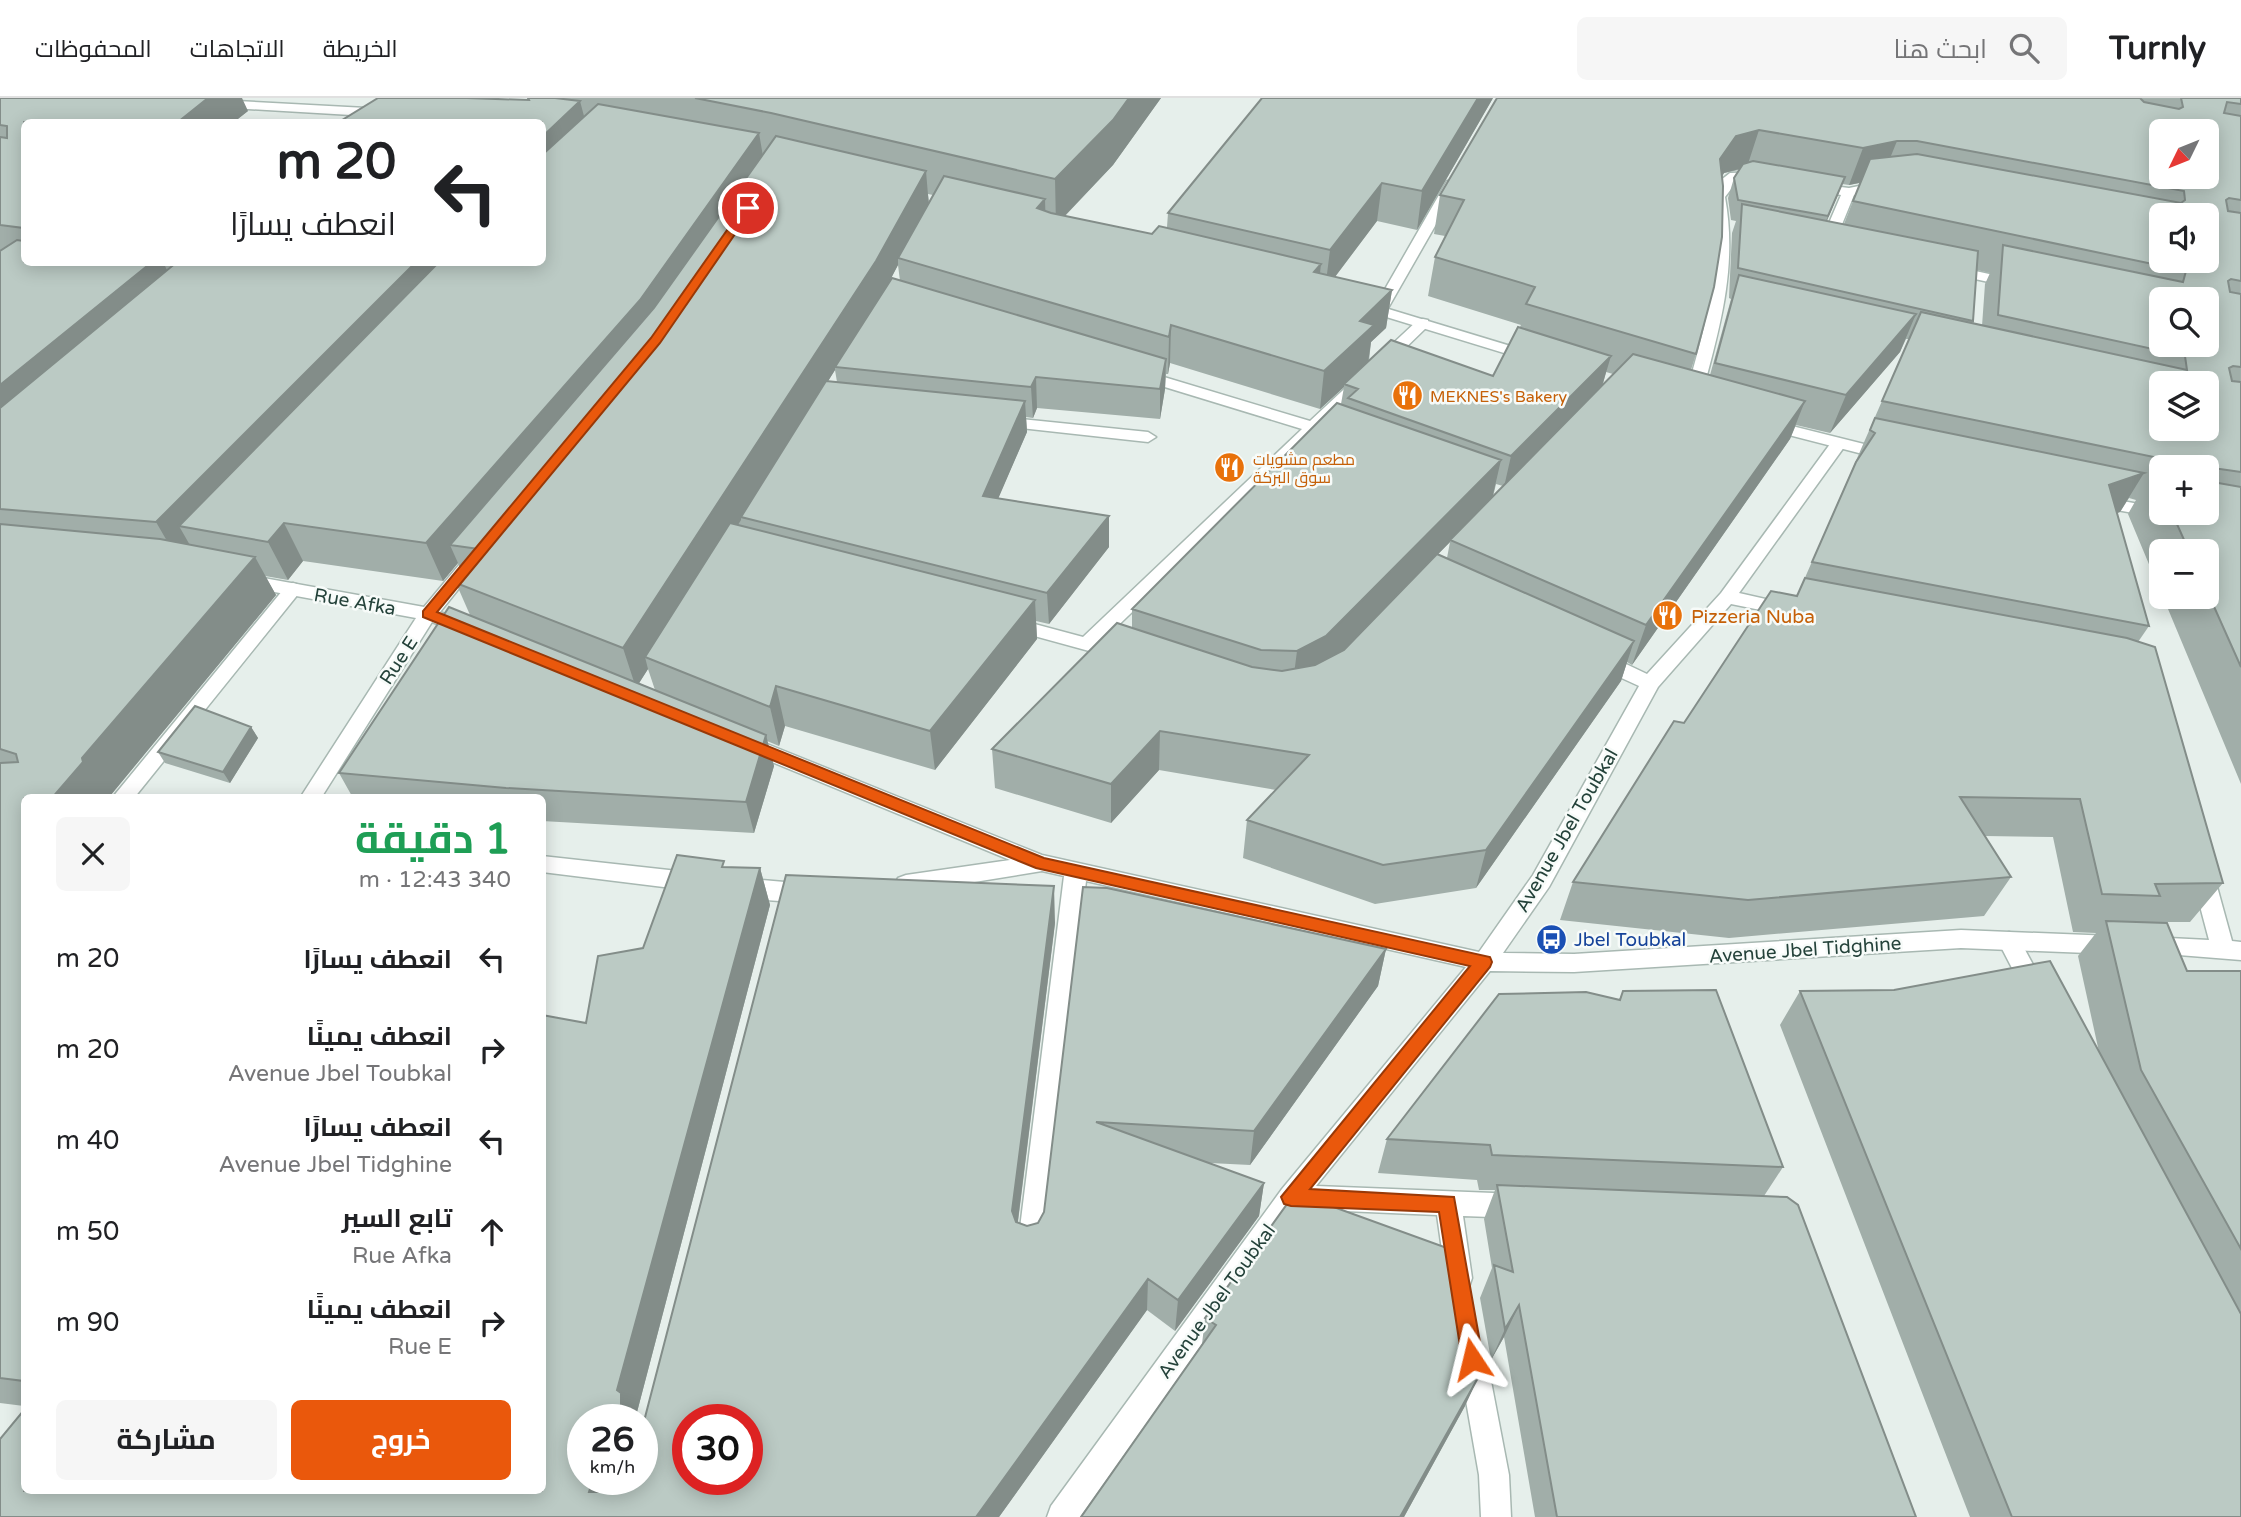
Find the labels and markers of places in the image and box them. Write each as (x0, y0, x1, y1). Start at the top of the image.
pin (718, 178, 778, 238)
restaurant icon: MEKNES's Bakery (1390, 379, 1424, 413)
place label: MEKNES's Bakery (1430, 387, 1568, 407)
place label: مطعم مشويات سوق البركة (1253, 450, 1355, 488)
restaurant icon: مطعم مشويات سوق البركة (1213, 451, 1247, 485)
restaurant icon: Pizzeria Nuba (1651, 599, 1685, 633)
place label: Pizzeria Nuba (1691, 606, 1815, 628)
bus stop icon: Jbel Toubkal (1534, 922, 1568, 956)
place label: Jbel Toubkal (1574, 929, 1686, 951)

